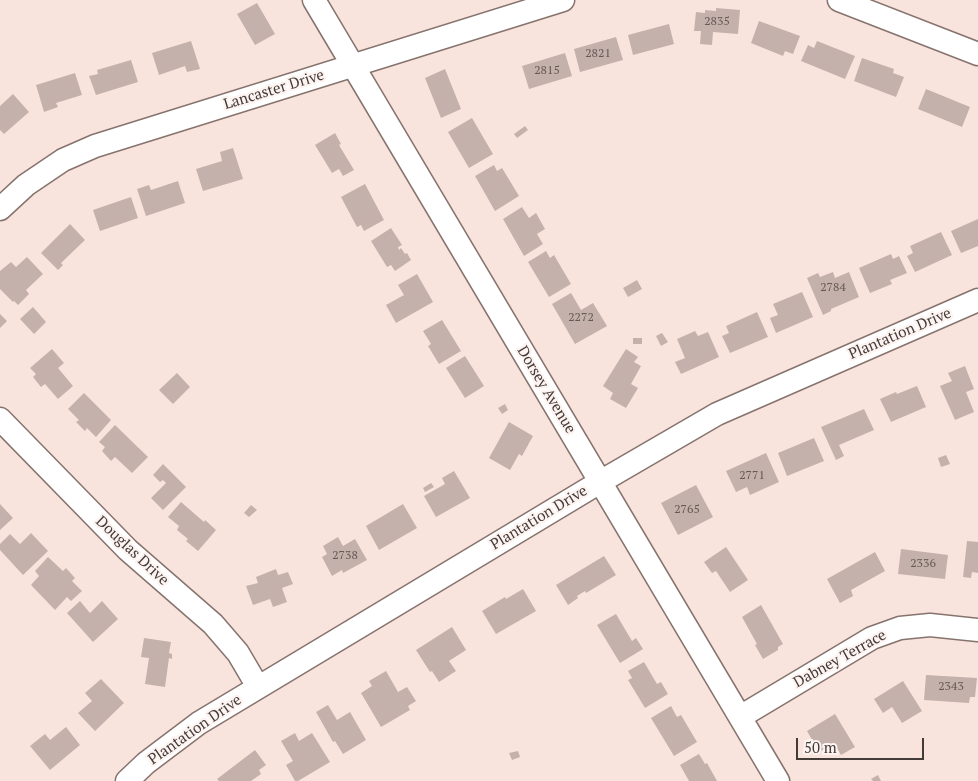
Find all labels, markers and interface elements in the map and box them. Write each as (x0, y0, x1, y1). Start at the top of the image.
house number: 2835 (704, 15, 730, 29)
house number: 2821 (585, 47, 611, 61)
house number: 2815 (534, 64, 560, 78)
street label: Lancaster Drive (222, 66, 326, 114)
house number: 2784 (820, 281, 846, 295)
street label: Plantation Drive (846, 304, 954, 364)
house number: 2272 (568, 311, 594, 325)
street label: Dorsey Avenue (513, 343, 579, 437)
house number: 2771 (739, 469, 765, 483)
street label: Plantation Drive (487, 482, 591, 554)
house number: 2765 (674, 503, 700, 517)
street label: Douglas Drive (92, 513, 172, 589)
house number: 2738 (332, 549, 358, 563)
house number: 2336 (910, 557, 936, 571)
street label: Dabney Terrace (791, 626, 889, 692)
house number: 2343 (938, 680, 964, 694)
street label: Plantation Drive (145, 691, 245, 769)
scale bar (798, 728, 926, 760)
text: 50 m (804, 737, 837, 757)

